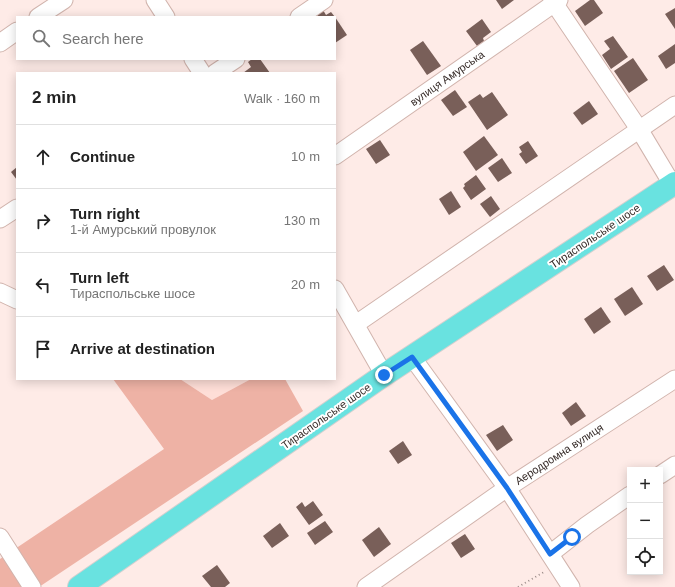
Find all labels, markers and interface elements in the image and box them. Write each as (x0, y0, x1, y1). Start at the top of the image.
search box (16, 16, 336, 60)
icon: search (30, 27, 52, 49)
text: Search here (62, 30, 144, 47)
street label: вулиця Амурська (408, 47, 487, 108)
text: 2 min (32, 88, 76, 107)
text: Walk · 160 m (244, 91, 320, 106)
icon: ahead (32, 146, 54, 168)
text: Continue (70, 148, 135, 165)
text: 10 m (291, 149, 320, 164)
street label: Тираспольське шосе (548, 201, 642, 271)
text: Turn right (70, 205, 140, 222)
icon: right (32, 210, 54, 232)
text: 130 m (284, 213, 320, 228)
text: 1-й Амурський провулок (70, 222, 216, 237)
text: Turn left (70, 269, 129, 286)
icon: left (32, 274, 54, 296)
text: 20 m (291, 277, 320, 292)
text: Тираспольське шосе (70, 286, 195, 301)
icon: arrive (32, 338, 54, 360)
text: Arrive at destination (70, 340, 215, 357)
route end (375, 366, 393, 384)
street label: Тираспольське шосе (279, 381, 373, 451)
street label: Аеродромна вулиця (513, 421, 605, 487)
map controls (627, 467, 663, 575)
button: + (627, 467, 663, 503)
button: − (627, 503, 663, 539)
route start (563, 528, 581, 546)
button: locate (627, 539, 663, 575)

